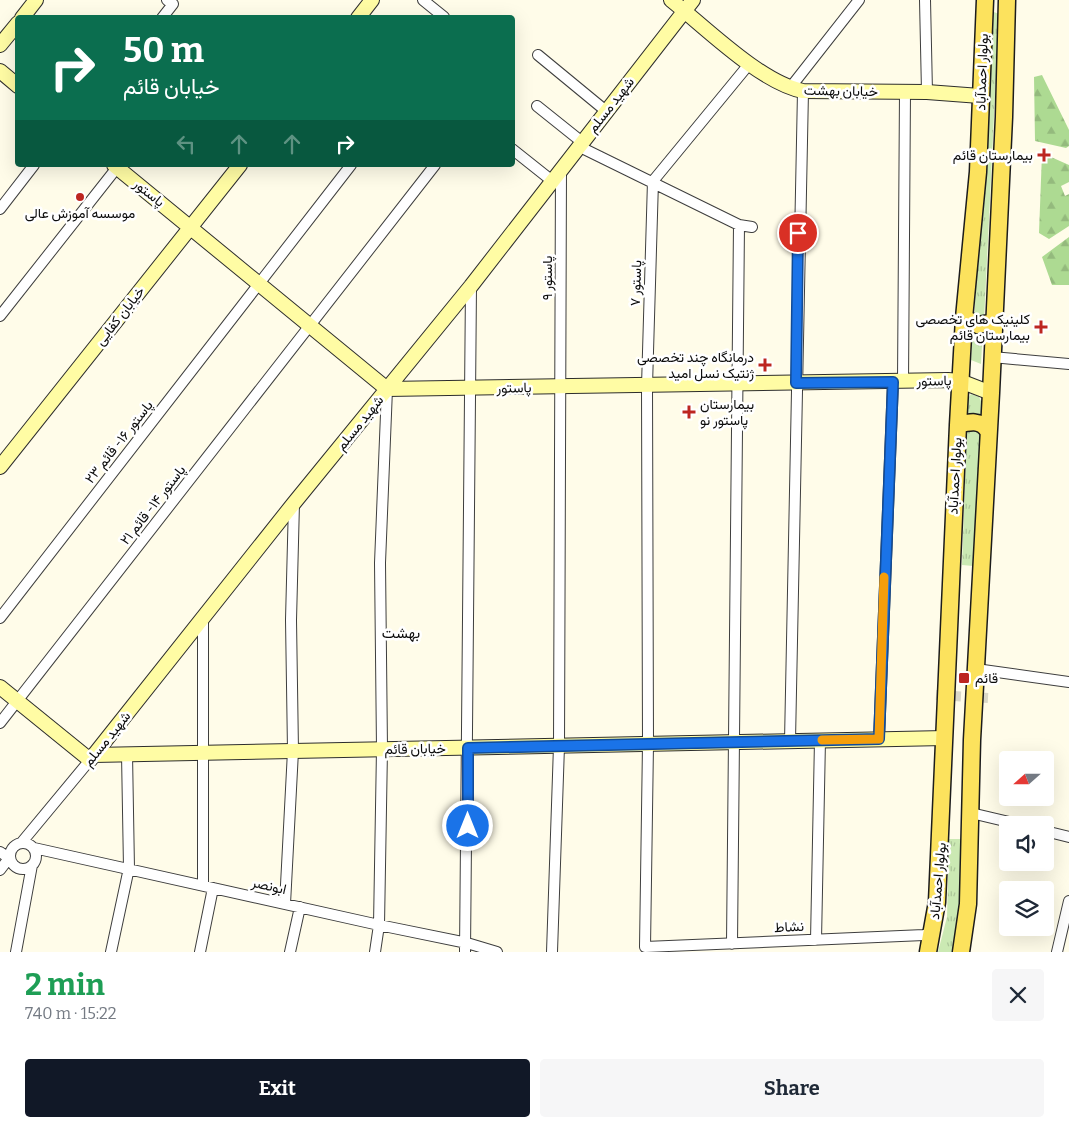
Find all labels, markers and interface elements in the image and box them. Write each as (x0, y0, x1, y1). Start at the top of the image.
text: 50 m (123, 29, 204, 71)
street label: بولوار احمدآباد (972, 33, 992, 111)
icon: right (40, 35, 105, 100)
text: خیابان قائم (123, 73, 220, 100)
street label: شهید مسلم (584, 74, 638, 136)
street label: خیابان بهشت (804, 82, 878, 100)
icon: left (172, 130, 200, 158)
icon: ahead (225, 130, 253, 158)
icon: ahead (278, 130, 306, 158)
icon: right (331, 130, 359, 158)
place label: بیمارستان قائم (953, 147, 1033, 164)
marker: بیمارستان قائم (1037, 148, 1051, 162)
street label: پاستور (129, 175, 168, 211)
marker: موسسه آموزش عالی (74, 191, 86, 203)
place label: موسسه آموزش عالی (25, 205, 135, 222)
pin (777, 212, 819, 254)
icon: arrive (784, 219, 812, 247)
street label: پاستور ۹ (539, 256, 557, 300)
street label: پاستور ۷ (627, 260, 646, 306)
street label: خیابان کفایی (92, 283, 148, 349)
place label: کلینیک های تخصصی بیمارستان قائم (915, 311, 1030, 344)
marker: کلینیک های تخصصی بیمارستان قائم (1034, 320, 1048, 334)
place label: درمانگاه چند تخصصی ژنتیک نسل امید (637, 349, 754, 382)
marker: درمانگاه چند تخصصی ژنتیک نسل امید (758, 358, 772, 372)
street label: پاستور (915, 372, 952, 391)
street label: پاستور (495, 379, 532, 398)
street label: شهید مسلم (333, 392, 387, 454)
place label: بیمارستان پاستور نو (700, 396, 754, 430)
street label: پاستور ۱۶- قائم ۲۳ (81, 397, 157, 487)
marker: بیمارستان پاستور نو (682, 405, 696, 419)
street label: بولوار احمدآباد (944, 437, 966, 515)
street label: پاستور ۱۴- قائم ۲۱ (117, 462, 190, 549)
district label: بهشت (382, 624, 420, 642)
place label: قائم (975, 670, 998, 687)
marker: قائم (957, 671, 971, 685)
street label: شهید مسلم (80, 708, 134, 770)
street label: خیابان قائم (384, 740, 446, 758)
north arrow (999, 751, 1054, 806)
map controls (999, 751, 1054, 936)
position arrow (441, 799, 493, 851)
button: sound (999, 816, 1054, 871)
street label: بولوار احمدآباد (926, 842, 950, 920)
street label: ابونصر (249, 874, 288, 898)
button: layers (999, 881, 1054, 936)
street label: نشاط (774, 918, 804, 936)
text: 2 min (25, 967, 105, 1003)
button: close (992, 969, 1044, 1021)
text: 740 m · 15:22 (25, 1004, 117, 1023)
button: Exit (25, 1059, 530, 1117)
button: Share (540, 1059, 1044, 1117)

